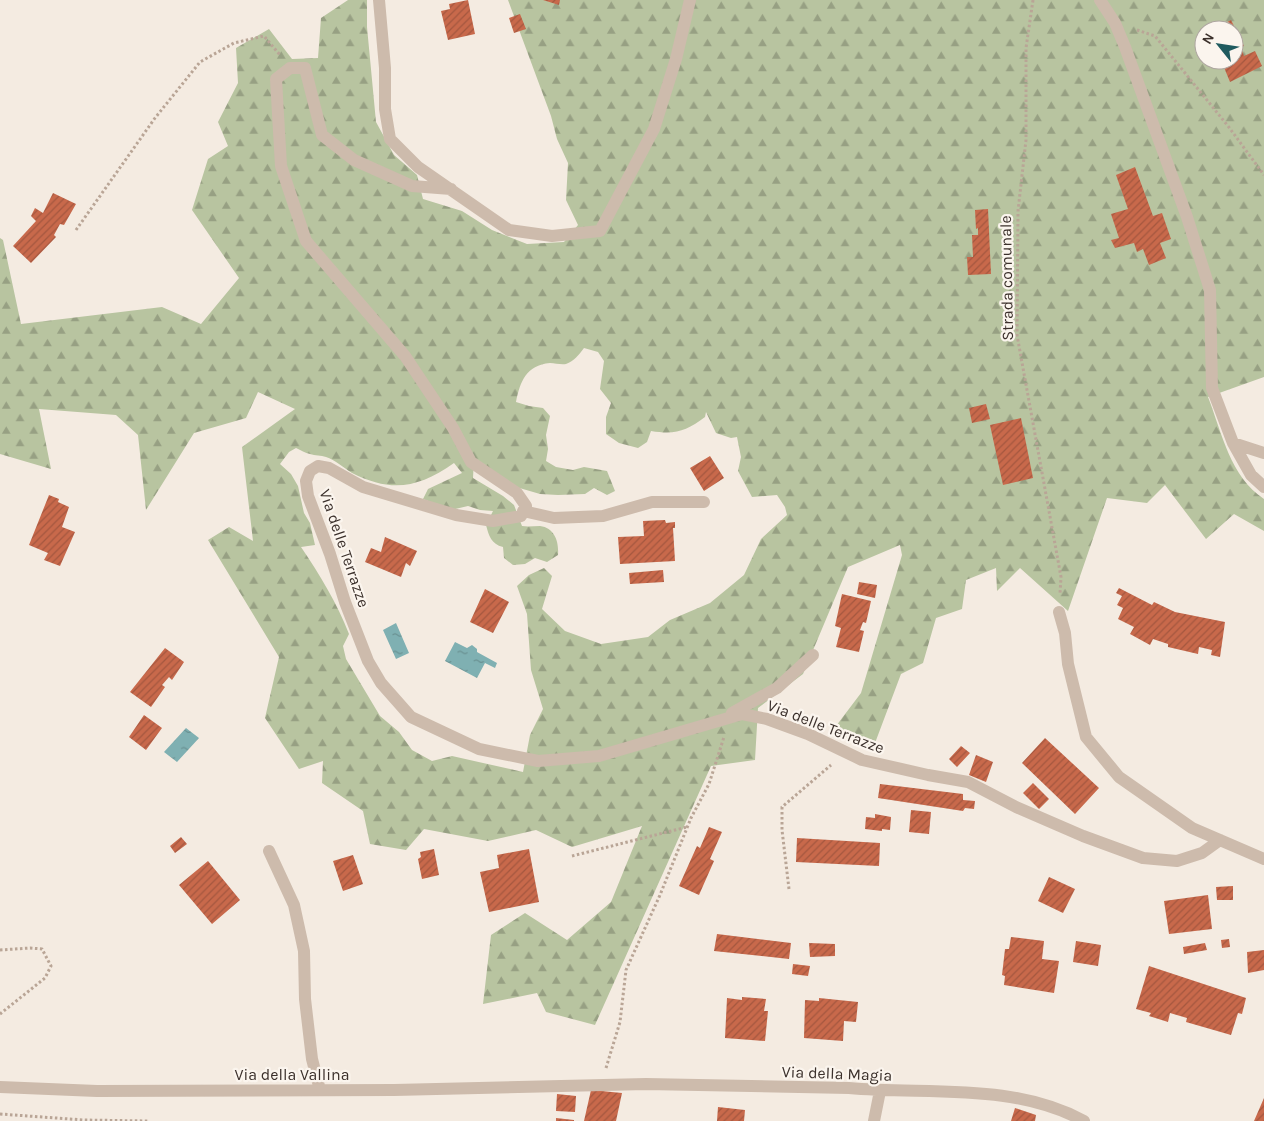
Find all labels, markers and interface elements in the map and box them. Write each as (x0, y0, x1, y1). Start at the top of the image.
north arrow (1194, 20, 1244, 70)
text: N (1198, 30, 1218, 47)
street label: Strada comunale (996, 215, 1017, 341)
street label: Via delle Terrazze (315, 487, 374, 610)
street label: Via delle Terrazze (765, 695, 887, 758)
street label: Via della Magia (781, 1062, 893, 1085)
street label: Via della Vallina (234, 1065, 350, 1084)

